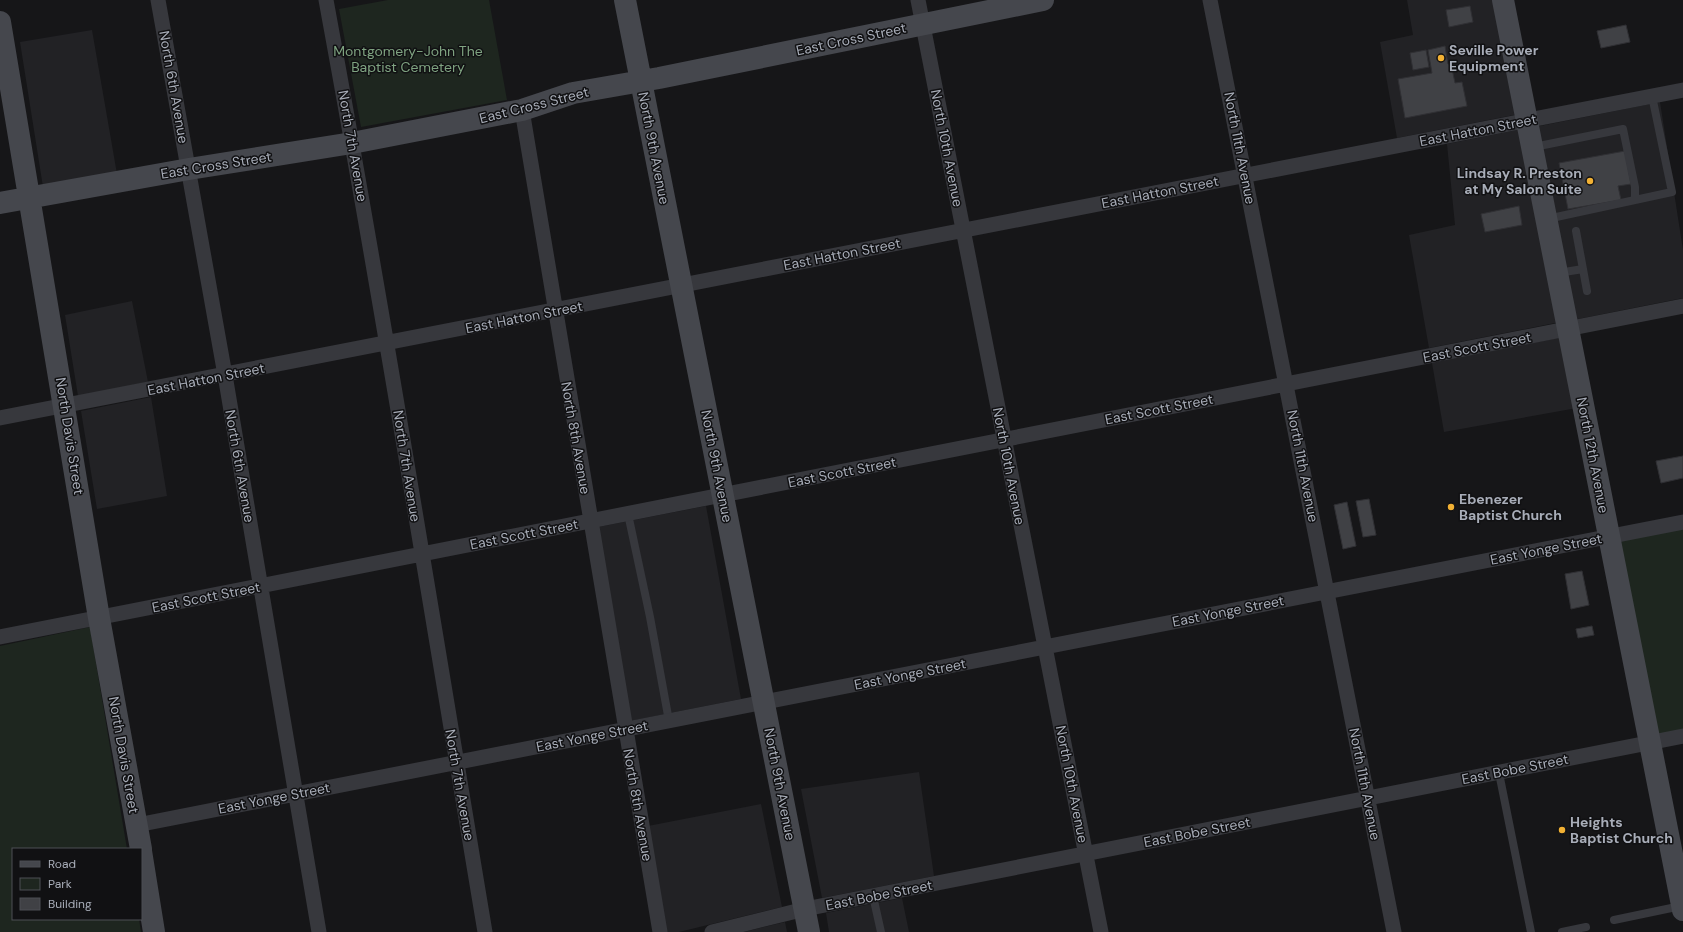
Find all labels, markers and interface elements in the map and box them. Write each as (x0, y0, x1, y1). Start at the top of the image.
street label: East Cross Street (794, 19, 908, 59)
street label: North 6th Avenue (155, 29, 193, 145)
place label: Seville Power Equipment (1449, 41, 1539, 75)
park label: Montgomery-John The Baptist Cemetery (333, 42, 483, 76)
marker: Seville Power Equipment (1436, 53, 1446, 63)
street label: East Cross Street (477, 83, 591, 127)
street label: North 10th Avenue (927, 88, 967, 208)
street label: North 7th Avenue (334, 89, 372, 203)
street label: North 9th Avenue (634, 90, 674, 206)
street label: North 11th Avenue (1220, 90, 1260, 206)
street label: East Hatton Street (1418, 110, 1538, 150)
street label: East Cross Street (159, 147, 273, 183)
place label: Lindsay R. Preston at My Salon Suite (1457, 164, 1582, 198)
street label: East Hatton Street (1100, 172, 1220, 212)
marker: Lindsay R. Preston at My Salon Suite (1585, 176, 1595, 186)
street label: East Hatton Street (782, 234, 902, 274)
street label: East Hatton Street (464, 297, 584, 337)
street label: East Scott Street (1421, 328, 1533, 366)
street label: East Hatton Street (146, 359, 266, 399)
street label: North Davis Street (52, 376, 88, 496)
street label: North 8th Avenue (557, 380, 595, 496)
street label: East Scott Street (1103, 390, 1215, 428)
street label: North 12th Avenue (1573, 396, 1613, 515)
street label: North 10th Avenue (989, 406, 1029, 526)
street label: North 6th Avenue (221, 408, 259, 524)
street label: North 9th Avenue (697, 408, 737, 524)
street label: North 11th Avenue (1283, 408, 1323, 524)
street label: North 7th Avenue (389, 409, 425, 523)
street label: East Scott Street (786, 453, 898, 491)
place label: Ebenezer Baptist Church (1459, 490, 1562, 524)
marker: Ebenezer Baptist Church (1446, 502, 1456, 512)
street label: East Scott Street (468, 515, 580, 553)
street label: East Yonge Street (1489, 529, 1603, 569)
street label: East Scott Street (150, 578, 262, 616)
street label: East Yonge Street (1171, 591, 1285, 631)
street label: East Yonge Street (853, 654, 967, 694)
street label: North Davis Street (105, 695, 143, 815)
street label: East Yonge Street (535, 716, 649, 756)
street label: North 10th Avenue (1052, 724, 1092, 844)
street label: North 9th Avenue (760, 726, 800, 842)
street label: North 11th Avenue (1345, 726, 1385, 842)
street label: North 7th Avenue (441, 728, 479, 842)
street label: North 8th Avenue (619, 747, 657, 863)
street label: East Bobe Street (1460, 750, 1570, 788)
street label: East Yonge Street (217, 778, 331, 818)
street label: East Bobe Street (1142, 813, 1252, 851)
place label: Heights Baptist Church (1570, 813, 1673, 847)
marker: Heights Baptist Church (1557, 825, 1567, 835)
legend (12, 848, 142, 920)
text: Road (48, 856, 76, 872)
text: Park (48, 876, 72, 892)
street label: East Bobe Street (824, 876, 934, 914)
text: Building (48, 896, 92, 912)

